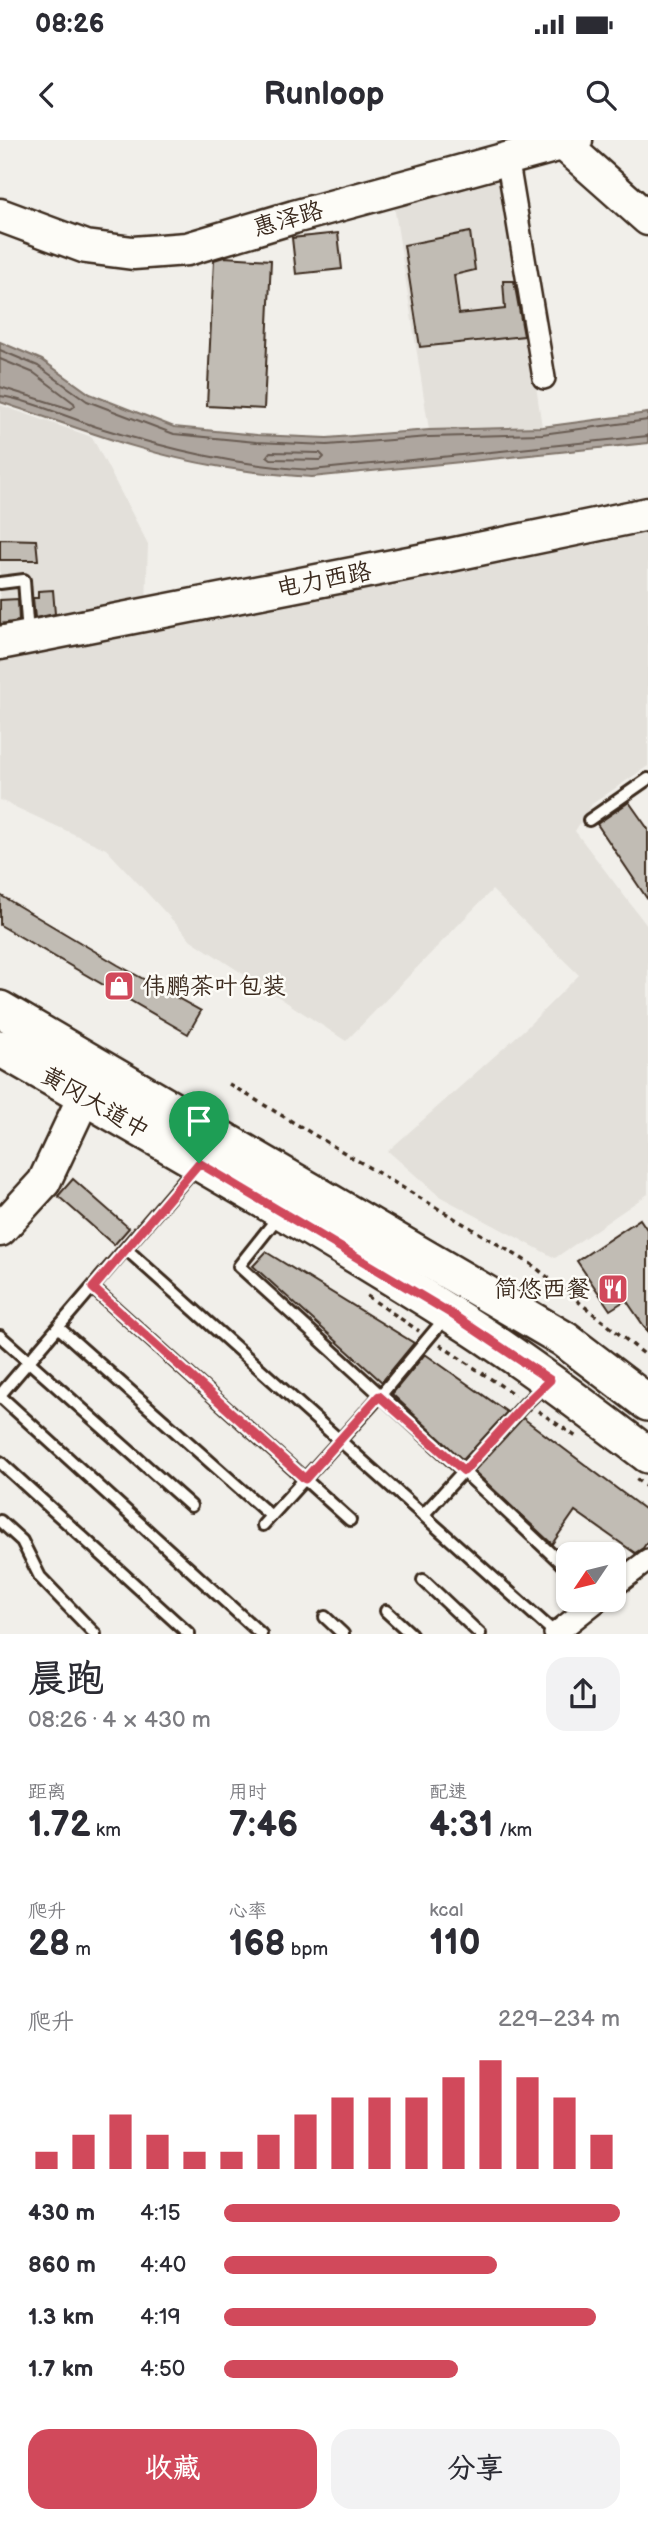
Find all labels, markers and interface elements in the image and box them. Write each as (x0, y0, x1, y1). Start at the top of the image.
text: 08:26 (35, 9, 104, 40)
text: Runloop (264, 75, 384, 114)
icon: back (28, 76, 66, 114)
icon: search (582, 76, 620, 114)
street label: 惠泽路 (249, 195, 327, 243)
street label: 电力西路 (274, 557, 374, 603)
shop icon: 伟鹏茶叶包装 (102, 969, 136, 1003)
place label: 伟鹏茶叶包装 (142, 972, 286, 1001)
street label: 黄冈大道中 (36, 1060, 154, 1146)
pin (169, 1091, 229, 1163)
icon: arrive (180, 1102, 218, 1140)
restaurant icon: 简悠西餐 (596, 1272, 630, 1306)
place label: 简悠西餐 (494, 1275, 590, 1304)
north arrow (556, 1542, 626, 1612)
map controls (556, 1542, 626, 1612)
text: 晨跑 (28, 1657, 104, 1702)
button: share (546, 1657, 620, 1731)
text: 08:26 · 4 × 430 m (28, 1706, 211, 1734)
text: 距离 (28, 1781, 66, 1804)
text: 用时 (229, 1781, 267, 1804)
text: 配速 (429, 1781, 467, 1804)
text: 1.72 (28, 1804, 91, 1847)
text: 7:46 (229, 1804, 298, 1847)
text: 4:31 (429, 1804, 494, 1847)
text: km (91, 1819, 121, 1842)
text: /km (494, 1819, 532, 1842)
text: kcal (429, 1899, 463, 1922)
text: 爬升 (28, 1900, 66, 1923)
text: 心率 (229, 1900, 267, 1923)
text: 110 (429, 1922, 481, 1965)
text: 28 (28, 1923, 70, 1966)
text: 168 (229, 1923, 286, 1966)
text: m (70, 1938, 91, 1961)
text: bpm (286, 1938, 328, 1961)
text: 229–234 m (498, 2005, 620, 2033)
text: 爬升 (28, 2008, 74, 2036)
text: 430 m (28, 2199, 95, 2227)
text: 4:15 (140, 2199, 181, 2227)
text: 860 m (28, 2251, 96, 2279)
text: 4:40 (140, 2251, 186, 2279)
text: 1.3 km (28, 2303, 94, 2331)
text: 4:19 (140, 2303, 181, 2331)
text: 1.7 km (28, 2355, 93, 2383)
text: 4:50 (140, 2355, 185, 2383)
button: 收藏 (28, 2429, 317, 2509)
button: 分享 (331, 2429, 620, 2509)

